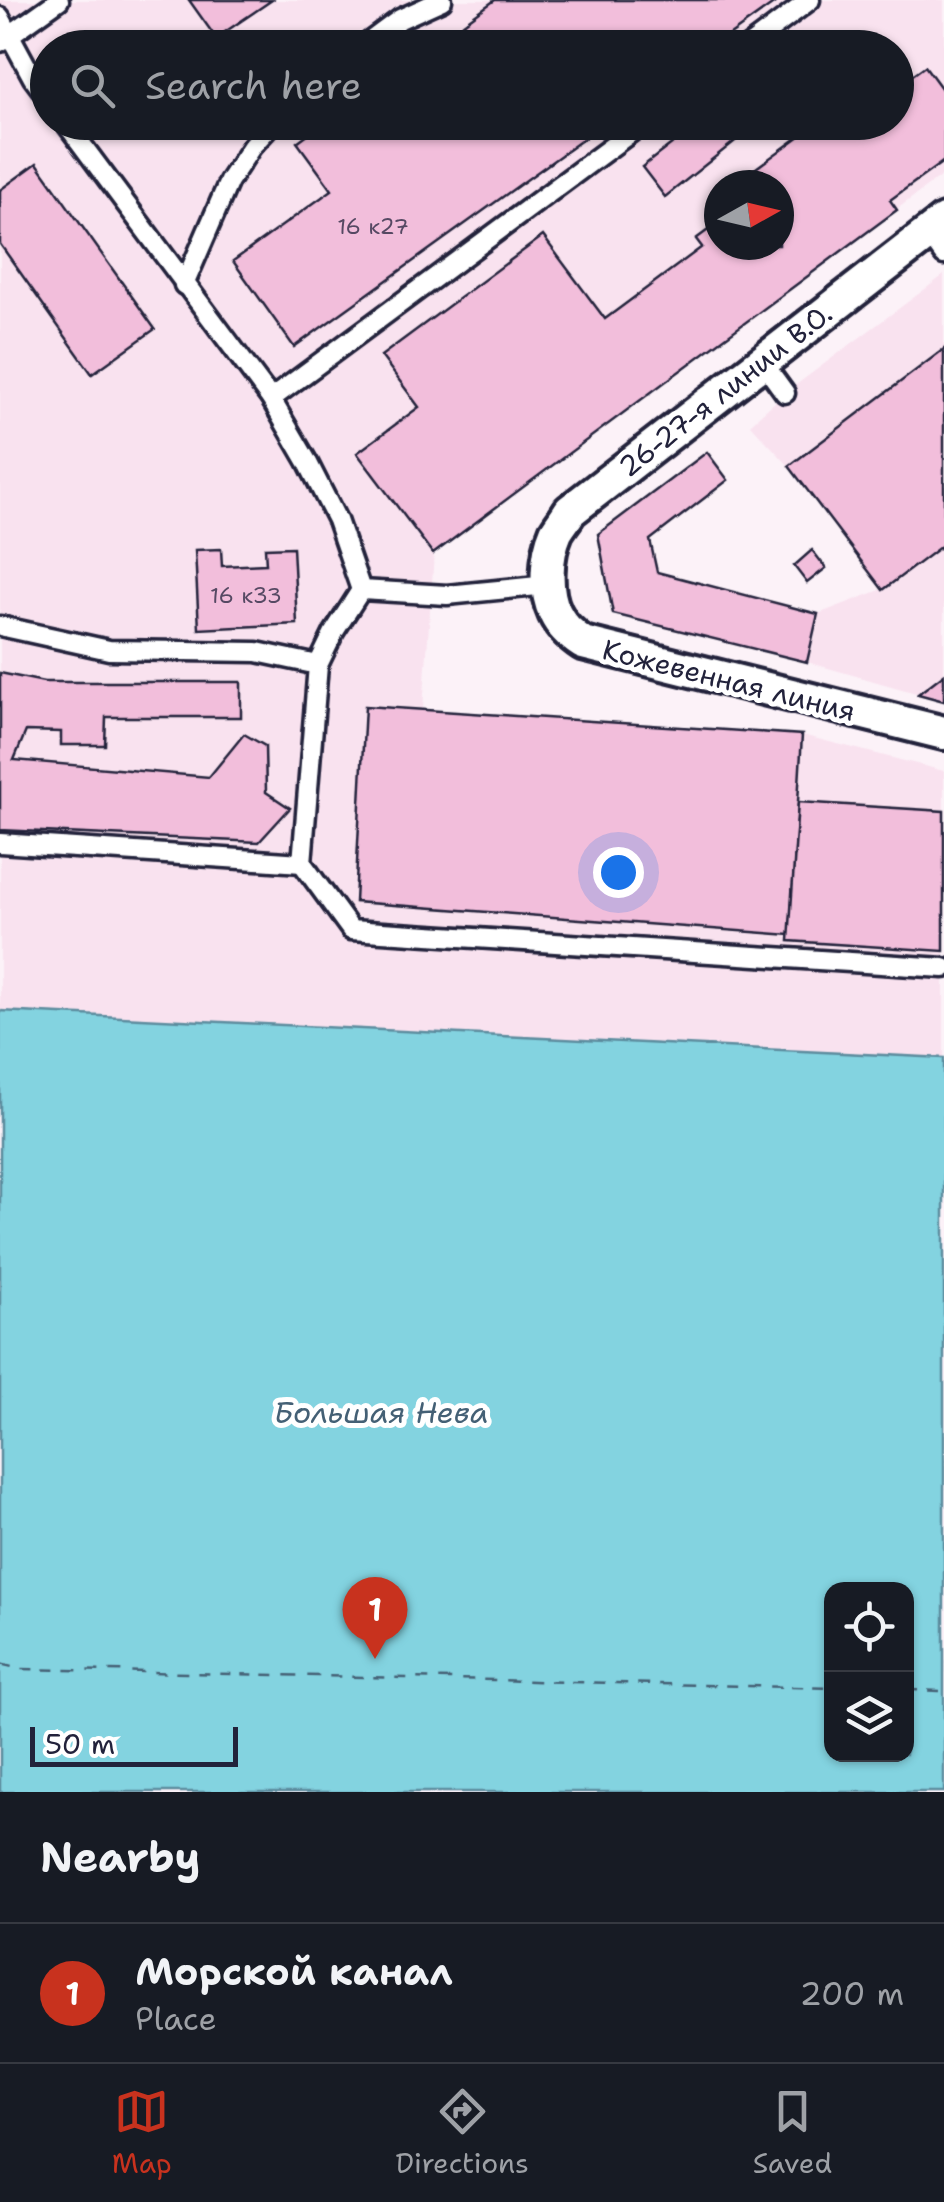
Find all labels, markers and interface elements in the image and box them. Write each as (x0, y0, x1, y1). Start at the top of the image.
search box (30, 30, 914, 140)
icon: search (65, 58, 120, 113)
text: Search here (145, 60, 362, 111)
north arrow (704, 170, 794, 260)
house number: 16 к27 (337, 212, 409, 241)
street label: 26-27-я линии В.О. (610, 295, 840, 485)
house number: 16 к33 (210, 581, 282, 610)
street label: Кожевенная линия (598, 630, 860, 730)
your location (593, 847, 644, 898)
water label: Большая Нева (274, 1392, 488, 1433)
pin: 1 (342, 1576, 408, 1659)
map controls (824, 1582, 914, 1762)
button: locate (824, 1582, 914, 1672)
button: layers (824, 1672, 914, 1762)
scale bar (30, 1722, 238, 1766)
text: 50 m (45, 1725, 115, 1763)
text: Nearby (40, 1829, 200, 1885)
text: Морской канал (135, 1946, 453, 1997)
text: 1 (65, 1972, 80, 2015)
text: 200 m (800, 1972, 904, 2015)
text: Place (135, 1997, 217, 2040)
tab: Map (112, 2084, 172, 2182)
tab: Directions (395, 2084, 529, 2182)
tab: Saved (753, 2084, 832, 2182)

